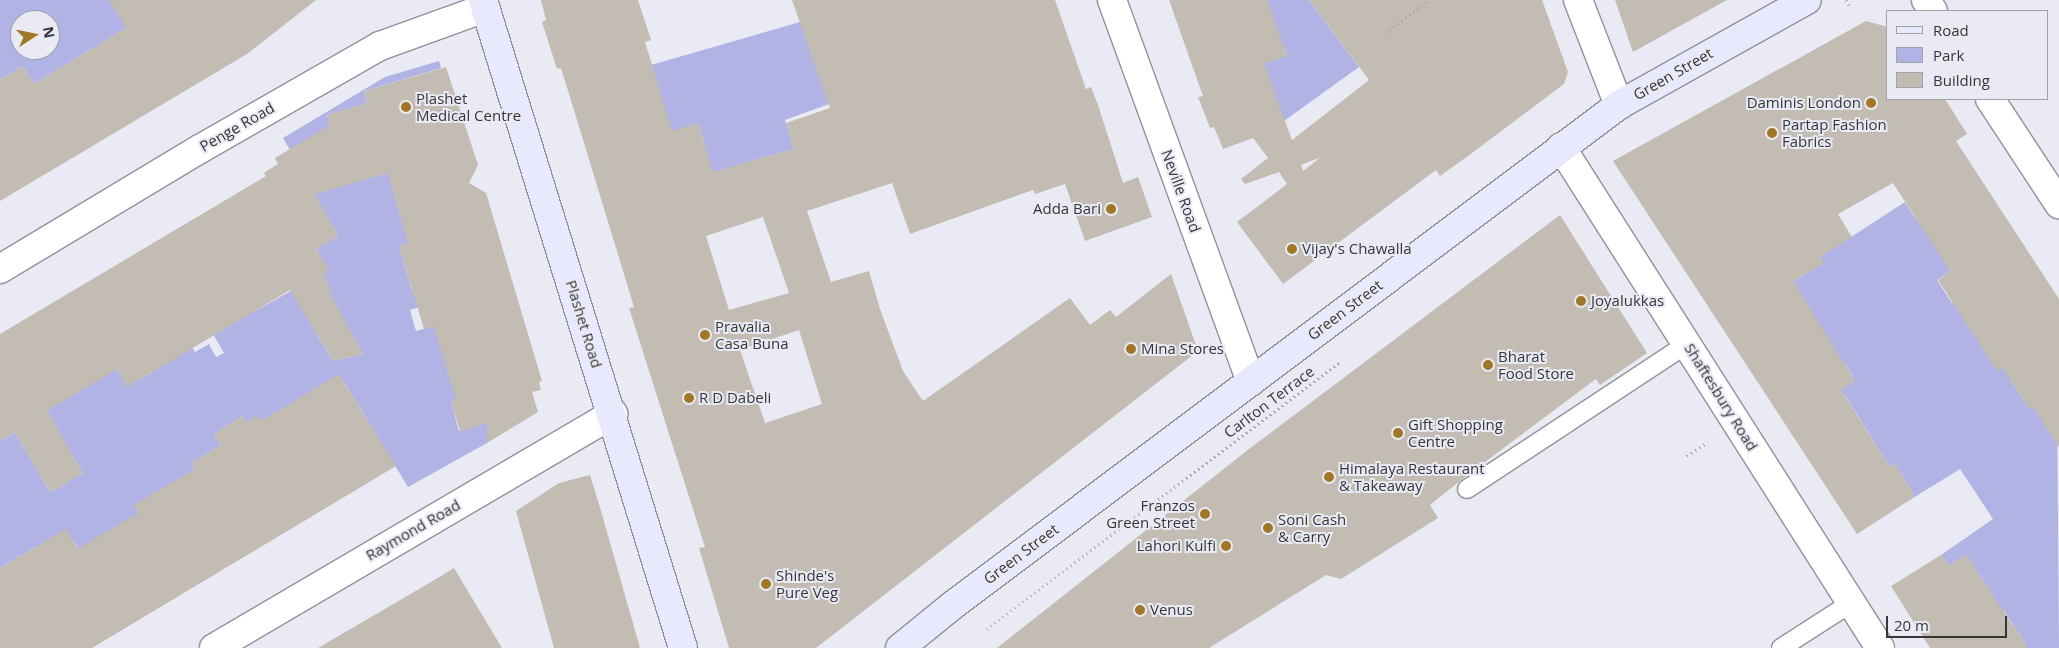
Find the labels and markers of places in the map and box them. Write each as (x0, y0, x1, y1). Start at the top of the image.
place label: Plashet Medical Centre (416, 89, 521, 124)
place label: Daminis London (1747, 94, 1861, 112)
marker: Daminis London (1865, 97, 1877, 109)
marker: Plashet Medical Centre (400, 101, 412, 113)
place label: Partap Fashion Fabrics (1782, 115, 1887, 150)
marker: Partap Fashion Fabrics (1766, 127, 1778, 139)
place label: Adda Bari (1033, 200, 1101, 218)
marker: Adda Bari (1105, 203, 1117, 215)
place label: Vijay's Chawalla (1302, 240, 1412, 258)
marker: Vijay's Chawalla (1286, 243, 1298, 255)
place label: Joyalukkas (1591, 292, 1664, 310)
marker: Joyalukkas (1575, 295, 1587, 307)
place label: Pravalia Casa Buna (715, 317, 789, 352)
marker: Pravalia Casa Buna (699, 329, 711, 341)
place label: Mina Stores (1141, 340, 1224, 358)
marker: Mina Stores (1125, 343, 1137, 355)
place label: Bharat Food Store (1498, 347, 1574, 382)
marker: Bharat Food Store (1482, 359, 1494, 371)
place label: R D Dabeli (699, 389, 771, 407)
marker: R D Dabeli (683, 392, 695, 404)
place label: Gift Shopping Centre (1408, 415, 1503, 450)
marker: Gift Shopping Centre (1392, 427, 1404, 439)
place label: Himalaya Restaurant & Takeaway (1339, 459, 1485, 494)
marker: Himalaya Restaurant & Takeaway (1323, 471, 1335, 483)
place label: Franzos Green Street (1106, 496, 1195, 531)
marker: Franzos Green Street (1199, 508, 1211, 520)
place label: Soni Cash & Carry (1278, 510, 1346, 545)
marker: Soni Cash & Carry (1262, 522, 1274, 534)
place label: Lahori Kulfi (1137, 537, 1216, 555)
marker: Lahori Kulfi (1220, 540, 1232, 552)
place label: Shinde's Pure Veg (776, 566, 838, 601)
marker: Shinde's Pure Veg (760, 578, 772, 590)
place label: Venus (1150, 601, 1193, 619)
marker: Venus (1134, 604, 1146, 616)

